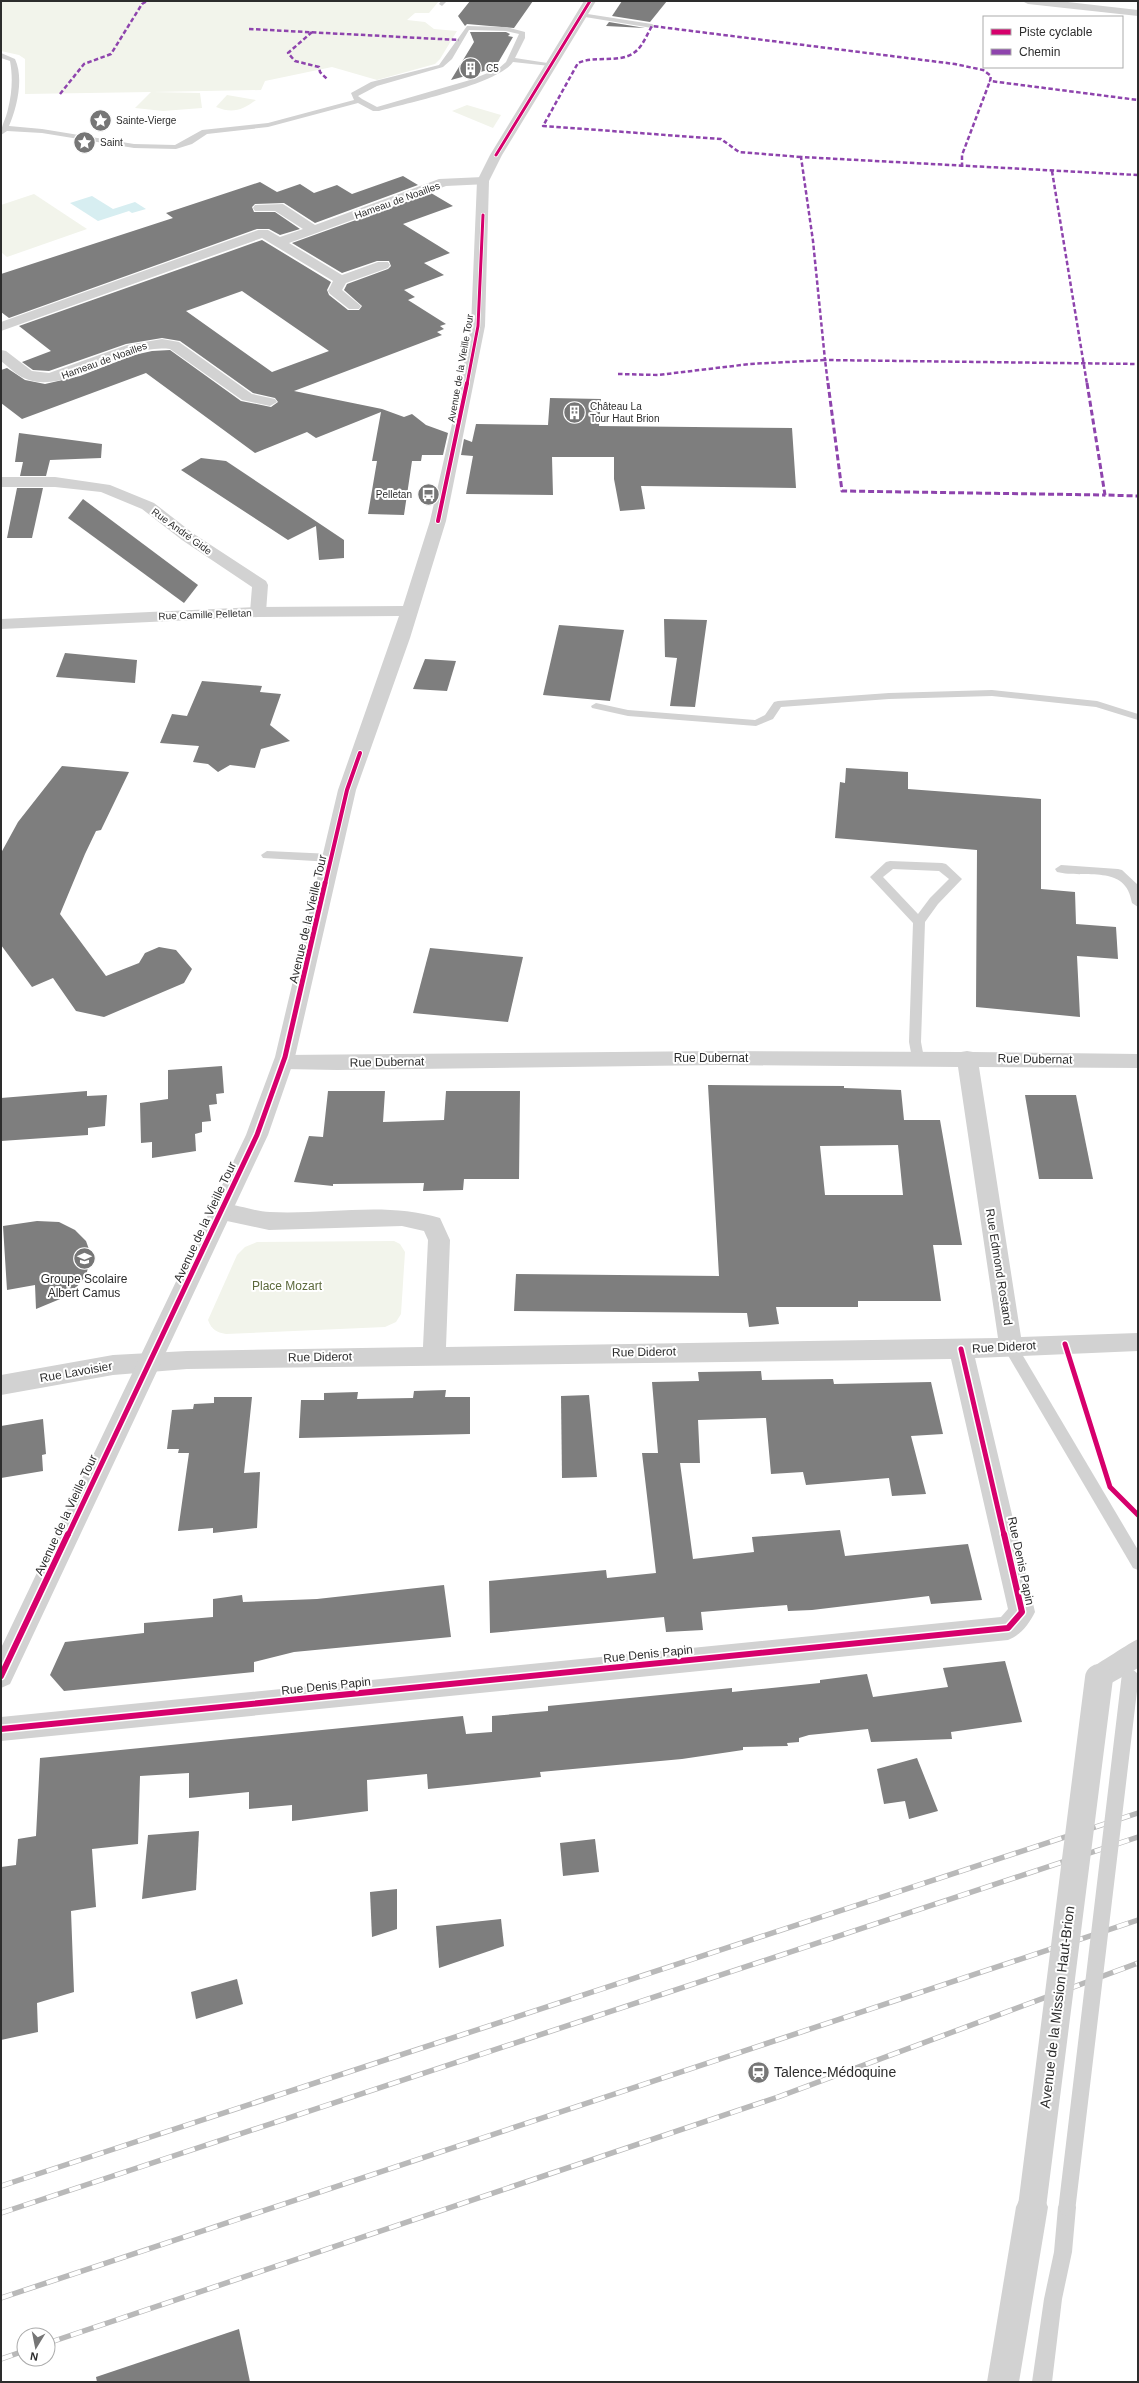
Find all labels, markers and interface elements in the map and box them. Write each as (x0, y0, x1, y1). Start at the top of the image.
legend (983, 16, 1123, 68)
text: Piste cyclable (1019, 25, 1093, 39)
text: Chemin (1019, 45, 1060, 59)
building icon: C5 (458, 55, 484, 81)
place label: C5 (486, 63, 499, 74)
place icon: Sainte-Vierge (87, 107, 113, 133)
place label: Sainte-Vierge (116, 115, 177, 126)
place icon: Saint (71, 129, 97, 155)
place label: Saint (100, 137, 123, 148)
street label: Hameau de Noailles (353, 180, 441, 221)
street label: Avenue de la Vieille Tour (446, 313, 476, 423)
street label: Hameau de Noailles (60, 340, 148, 381)
building icon: Château La Tour Haut Brion (561, 399, 587, 425)
place label: Château La Tour Haut Brion (590, 401, 659, 424)
bus stop icon: Pelletan (415, 481, 441, 507)
place label: Pelletan (376, 489, 412, 500)
street label: Rue André Gide (150, 506, 214, 557)
street label: Rue Camille Pelletan (158, 607, 252, 622)
street label: Avenue de la Vieille Tour (286, 853, 330, 985)
street label: Rue Dubernat (674, 1051, 749, 1065)
street label: Rue Dubernat (998, 1051, 1073, 1067)
street label: Rue Dubernat (350, 1054, 425, 1070)
street label: Avenue de la Vieille Tour (171, 1159, 239, 1285)
street label: Rue Edmond Rostand (983, 1208, 1015, 1326)
school or university icon: Groupe Scolaire Albert Camus (71, 1245, 97, 1271)
place label: Groupe Scolaire Albert Camus (41, 1272, 128, 1300)
park label: Place Mozart (252, 1279, 323, 1293)
street label: Rue Diderot (972, 1338, 1037, 1356)
street label: Rue Diderot (612, 1344, 677, 1360)
street label: Rue Diderot (288, 1349, 353, 1365)
street label: Rue Lavoisier (39, 1359, 113, 1385)
street label: Avenue de la Vieille Tour (32, 1452, 100, 1578)
street label: Rue Denis Papin (1005, 1515, 1037, 1607)
street label: Rue Denis Papin (602, 1642, 694, 1666)
street label: Rue Denis Papin (280, 1674, 372, 1698)
street label: Avenue de la Mission Haut-Brion (1037, 1905, 1077, 2109)
station icon: Talence-Médoquine (745, 2059, 771, 2085)
place label: Talence-Médoquine (774, 2064, 896, 2080)
north arrow (16, 2327, 56, 2367)
text: N (29, 2350, 39, 2363)

